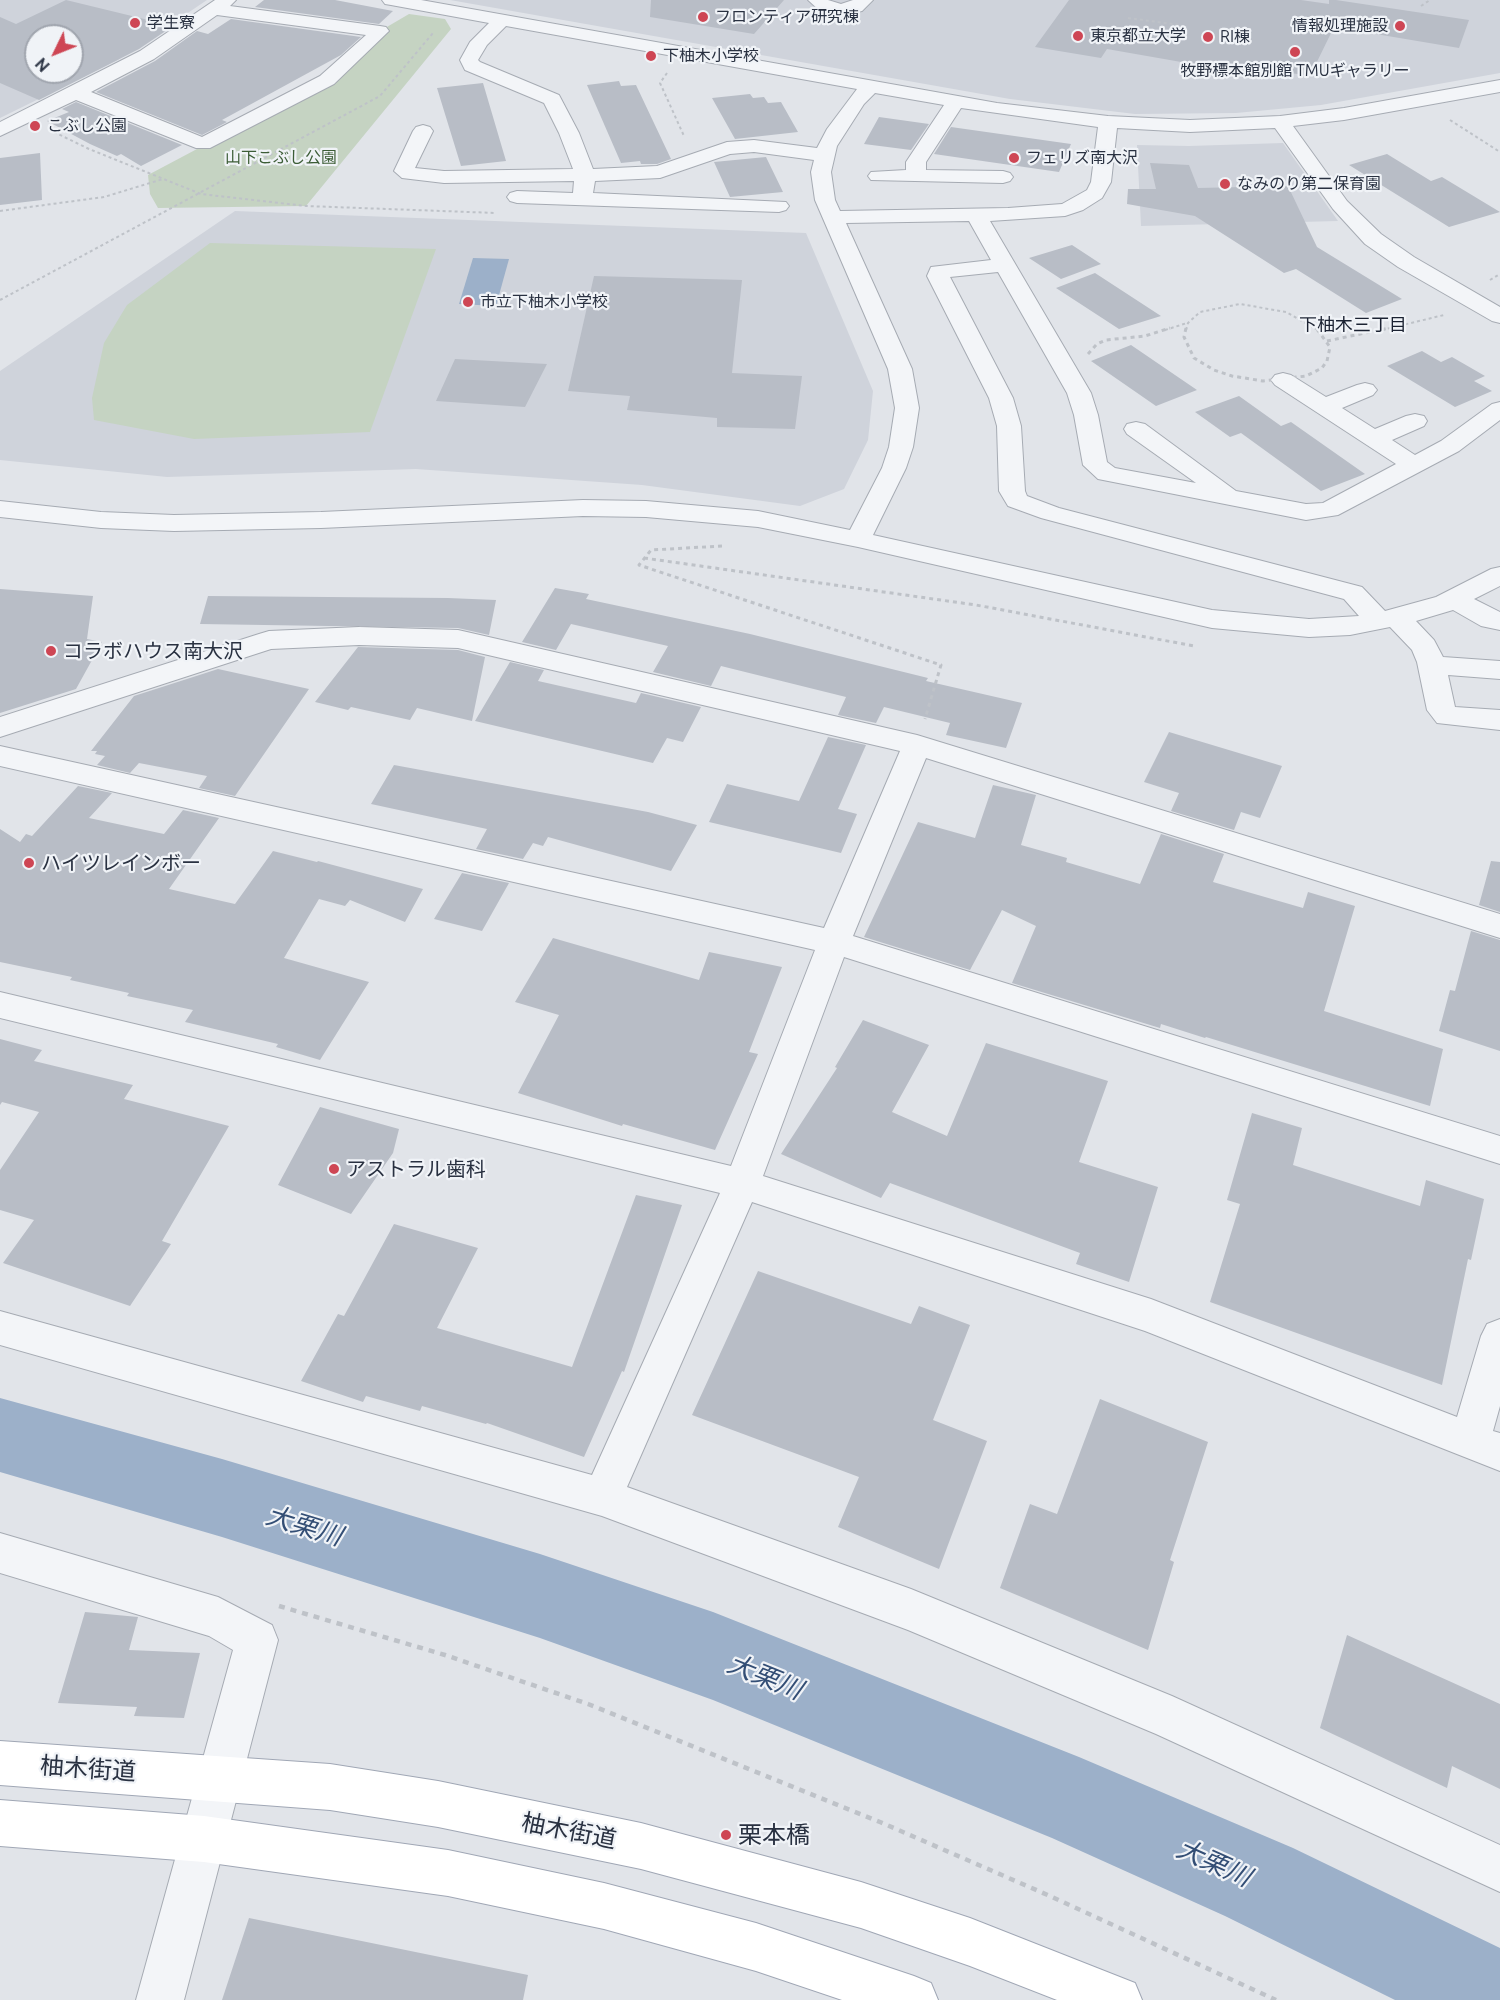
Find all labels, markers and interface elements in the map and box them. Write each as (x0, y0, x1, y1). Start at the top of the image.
place label: フロンティア研究棟 (715, 7, 859, 27)
marker: フロンティア研究棟 (696, 10, 710, 24)
place label: 学生寮 (147, 13, 195, 33)
marker: 学生寮 (128, 16, 142, 30)
place label: 情報処理施設 (1292, 16, 1388, 36)
marker: 情報処理施設 (1393, 19, 1407, 33)
north arrow (24, 24, 84, 84)
place label: 東京都立大学 (1090, 26, 1186, 46)
place label: RI棟 (1220, 27, 1250, 47)
marker: 東京都立大学 (1071, 29, 1085, 43)
marker: RI棟 (1201, 30, 1215, 44)
marker: 牧野標本館別館 TMUギャラリー (1288, 45, 1302, 59)
place label: 下柚木小学校 (663, 46, 759, 66)
marker: 下柚木小学校 (644, 49, 658, 63)
text: N (32, 54, 53, 75)
place label: 牧野標本館別館 TMUギャラリー (1180, 61, 1410, 81)
place label: こぶし公園 (47, 116, 127, 136)
marker: こぶし公園 (28, 119, 42, 133)
park label: 山下こぶし公園 (225, 148, 337, 168)
place label: フェリズ南大沢 (1026, 148, 1138, 168)
marker: フェリズ南大沢 (1007, 151, 1021, 165)
place label: なみのり第二保育園 (1237, 174, 1381, 194)
marker: なみのり第二保育園 (1218, 177, 1232, 191)
place label: 市立下柚木小学校 (480, 292, 608, 312)
marker: 市立下柚木小学校 (461, 295, 475, 309)
district label: 下柚木三丁目 (1299, 314, 1407, 336)
place label: コラボハウス南大沢 (63, 639, 243, 663)
marker: コラボハウス南大沢 (44, 644, 58, 658)
place label: ハイツレインボー (41, 851, 201, 875)
marker: ハイツレインボー (22, 856, 36, 870)
place label: アストラル歯科 (346, 1157, 486, 1181)
marker: アストラル歯科 (327, 1162, 341, 1176)
water label: 大栗川 (262, 1500, 346, 1552)
water label: 大栗川 (723, 1648, 807, 1706)
street label: 柚木街道 (39, 1751, 137, 1787)
street label: 柚木街道 (519, 1808, 619, 1854)
place label: 栗本橋 (738, 1821, 810, 1849)
marker: 栗本橋 (719, 1828, 733, 1842)
water label: 大栗川 (1172, 1833, 1256, 1893)

